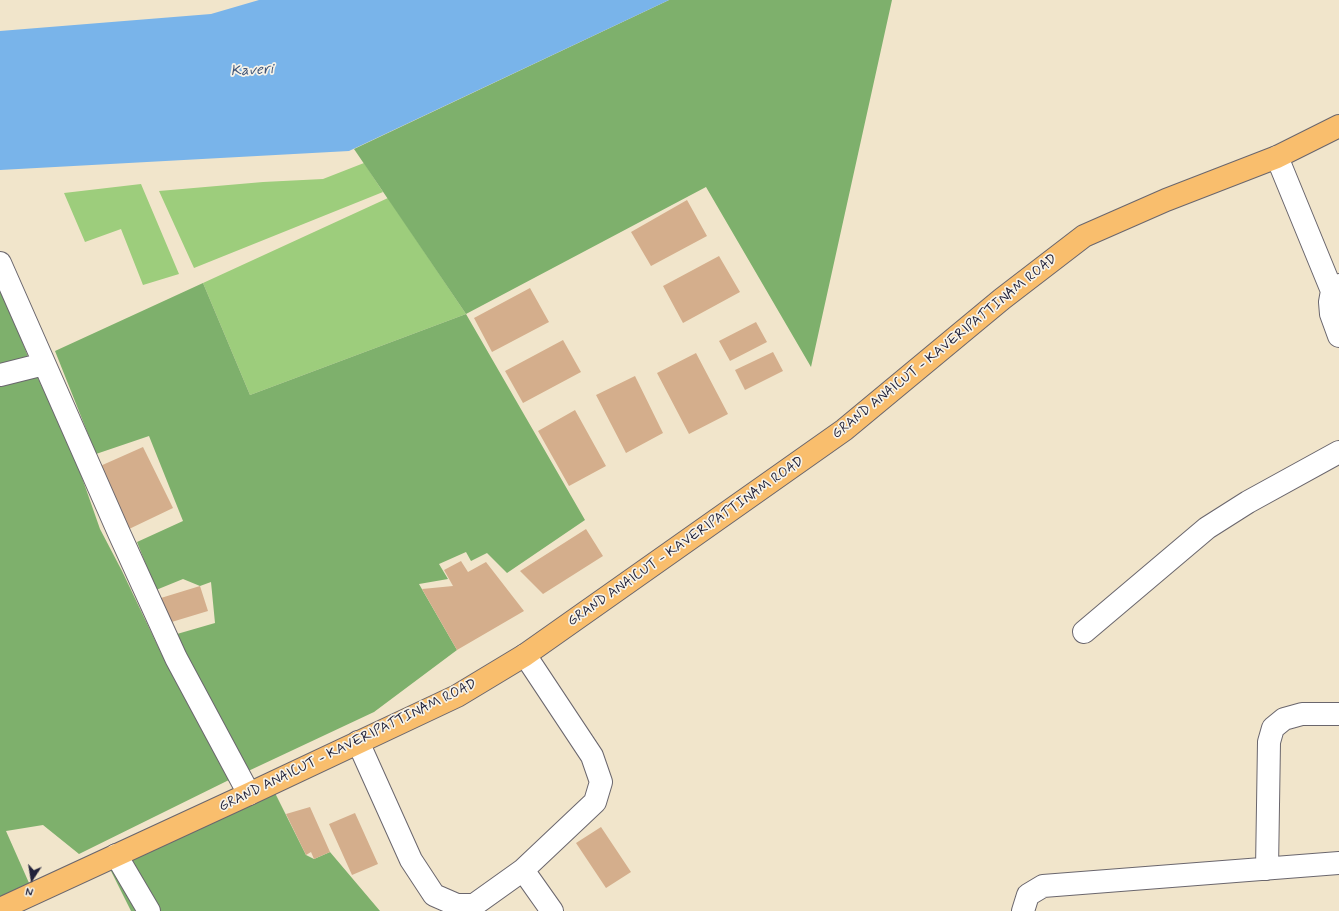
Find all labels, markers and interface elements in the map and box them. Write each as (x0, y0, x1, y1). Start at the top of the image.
water label: Kaveri (230, 61, 274, 81)
street label: GRAND ANAICUT - KAVERIPATTINAM ROAD (829, 251, 1061, 443)
street label: GRAND ANAICUT - KAVERIPATTINAM ROAD (565, 454, 807, 630)
street label: GRAND ANAICUT - KAVERIPATTINAM ROAD (217, 676, 479, 816)
north arrow (12, 859, 52, 899)
text: N (24, 883, 35, 898)

